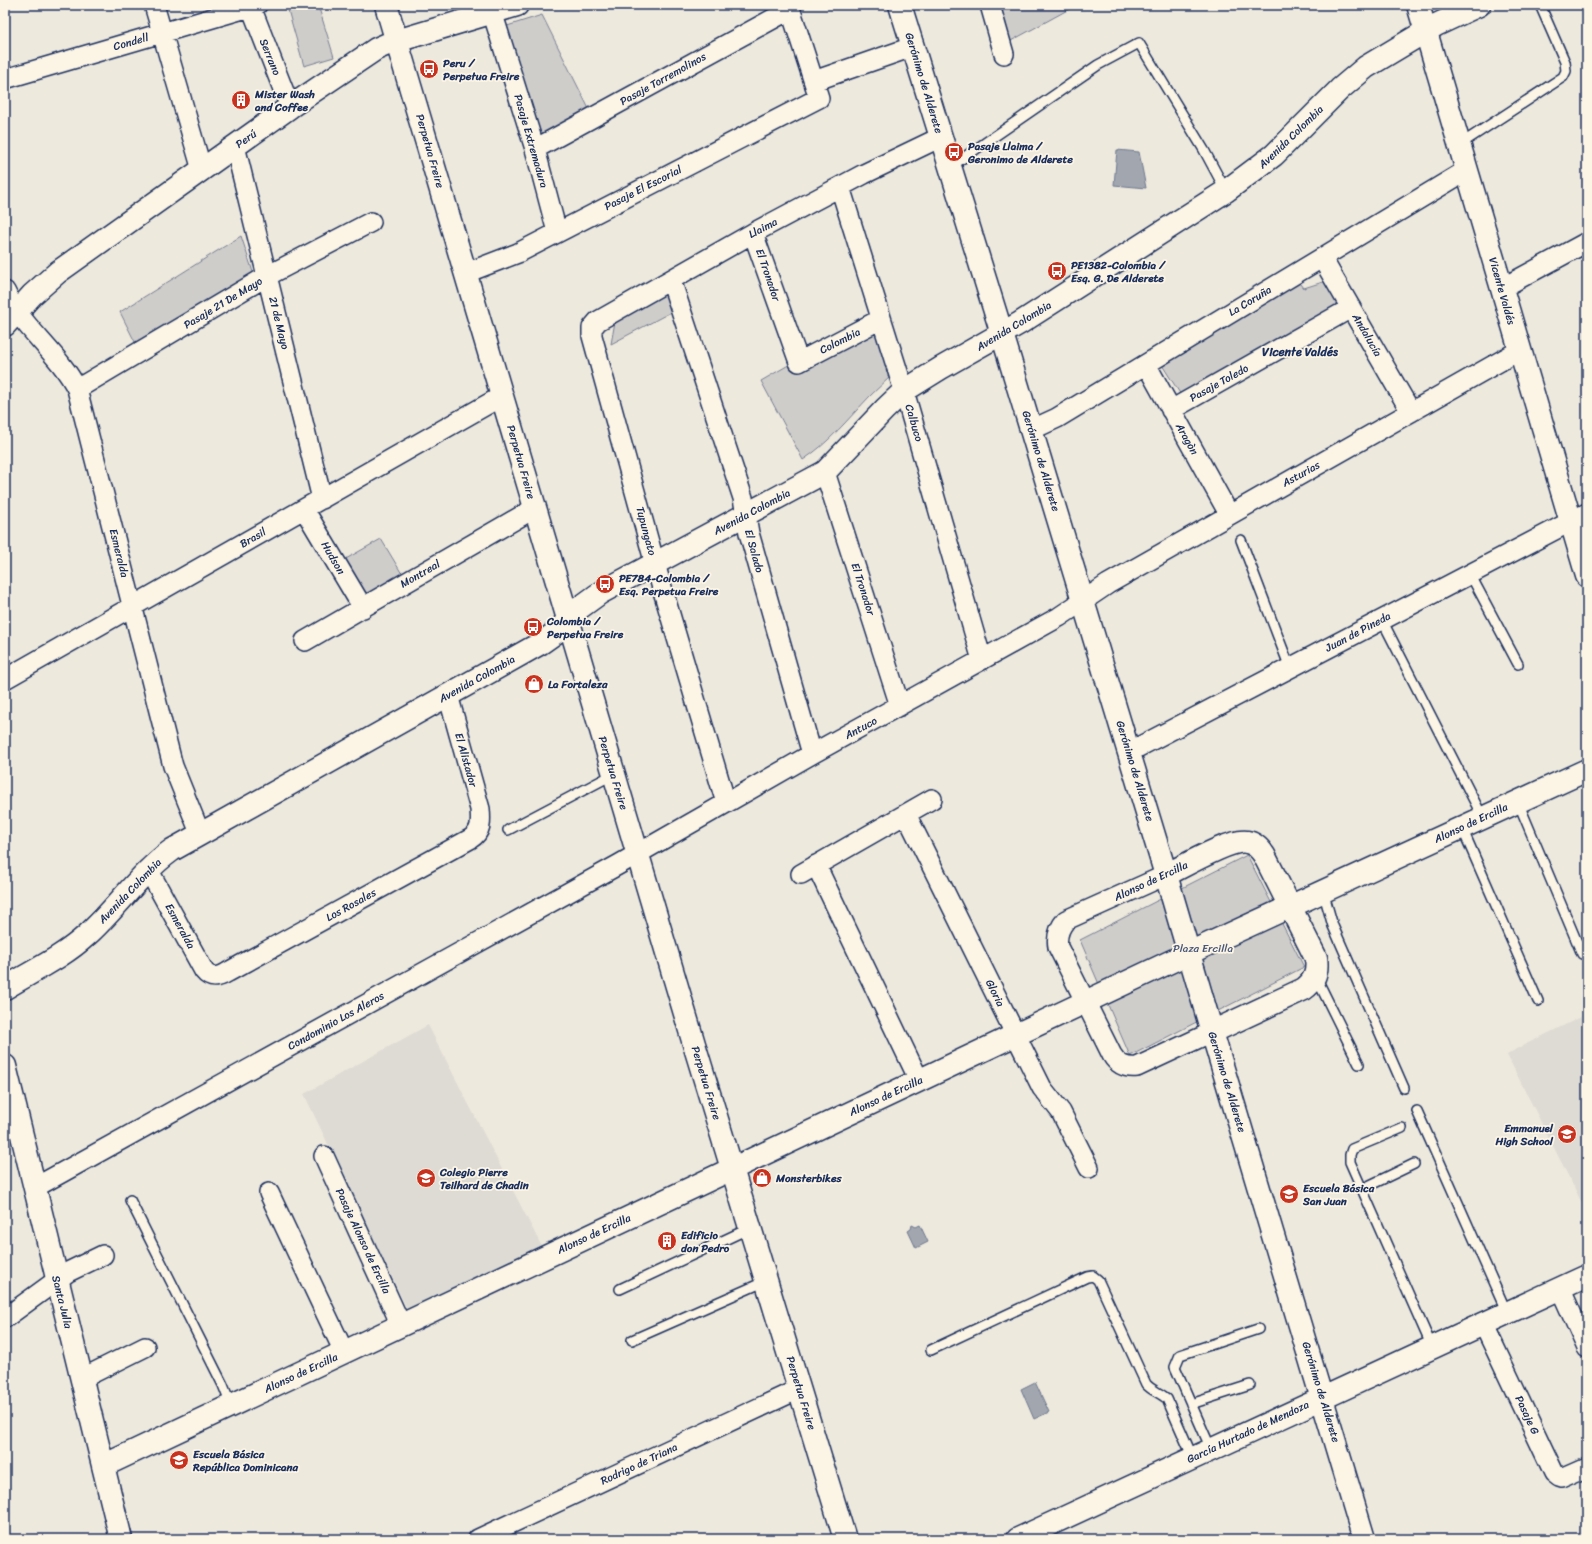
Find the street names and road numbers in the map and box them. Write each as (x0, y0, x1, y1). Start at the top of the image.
street label: Condell (111, 28, 152, 56)
street label: Gerónimo de Alderete (900, 30, 948, 136)
street label: Serrano (254, 36, 286, 79)
street label: Pasaje Torremolinos (616, 47, 711, 111)
street label: Pasaje Extremadura (509, 92, 554, 191)
street label: Avenida Colombia (1253, 100, 1329, 174)
street label: Perpetua Freire (410, 112, 450, 191)
street label: Perú (231, 125, 261, 153)
street label: Pasaje El Escorial (601, 160, 686, 216)
street label: Llaima (745, 212, 781, 244)
street label: El Tronador (750, 246, 786, 305)
street label: Vicente Valdés (1483, 255, 1521, 328)
street label: Pasaje 21 De Mayo (180, 271, 267, 334)
street label: La Coruña (1225, 280, 1276, 321)
street label: 21 de Mayo (263, 295, 295, 352)
street label: Avenida Colombia (972, 296, 1056, 357)
street label: Andalucía (1346, 309, 1387, 361)
street label: Colombia (816, 322, 864, 359)
street label: Pasaje Toledo (1186, 359, 1253, 407)
street label: Calbuco (900, 402, 929, 445)
street label: Gerónimo de Alderete (1017, 408, 1065, 514)
street label: Aragòn (1170, 418, 1204, 459)
street label: Perpetua Freire (501, 423, 541, 502)
street label: Asturias (1278, 455, 1324, 493)
street label: Avenida Colombia (709, 483, 794, 541)
street label: Tupungato (630, 504, 662, 558)
street label: Brasil (236, 522, 271, 553)
street label: Esmeralda (104, 527, 134, 580)
street label: El Salado (739, 527, 769, 575)
street label: Hudson (316, 538, 350, 578)
street label: Montreal (396, 554, 445, 593)
street label: El Tronador (846, 560, 881, 619)
street label: Juan de Pineda (1321, 606, 1395, 658)
street label: Avenida Colombia (434, 650, 519, 708)
street label: Antuco (840, 711, 881, 745)
street label: Gerónimo de Alderete (1111, 718, 1159, 824)
street label: El Alistador (449, 730, 483, 790)
street label: Perpetua Freire (593, 734, 633, 813)
street label: Alonso de Ercilla (1430, 797, 1512, 849)
street label: Avenida Colombia (93, 853, 167, 929)
street label: Alonso de Ercilla (1110, 855, 1192, 907)
street label: Los Rosales (322, 883, 381, 927)
street label: Esmeralda (160, 900, 201, 953)
street label: Gloria (980, 976, 1010, 1010)
street label: Condominio Los Aleros (284, 986, 389, 1056)
street label: Gerónimo de Alderete (1203, 1029, 1251, 1135)
street label: Perpetua Freire (686, 1044, 726, 1123)
street label: Alonso de Ercilla (845, 1070, 927, 1122)
street label: Pasaje Alonso de Ercilla (330, 1185, 396, 1297)
street label: Alonso de Ercilla (553, 1208, 635, 1260)
street label: Santa Julia (46, 1273, 78, 1331)
street label: Gerónimo de Alderete (1297, 1339, 1345, 1445)
street label: Alonso de Ercilla (260, 1347, 342, 1399)
street label: Perpetua Freire (781, 1354, 821, 1433)
street label: Pasaje G (1510, 1392, 1544, 1438)
street label: García Hurtado de Mendoza (1184, 1395, 1313, 1469)
street label: Rodrigo de Triana (597, 1438, 681, 1490)

